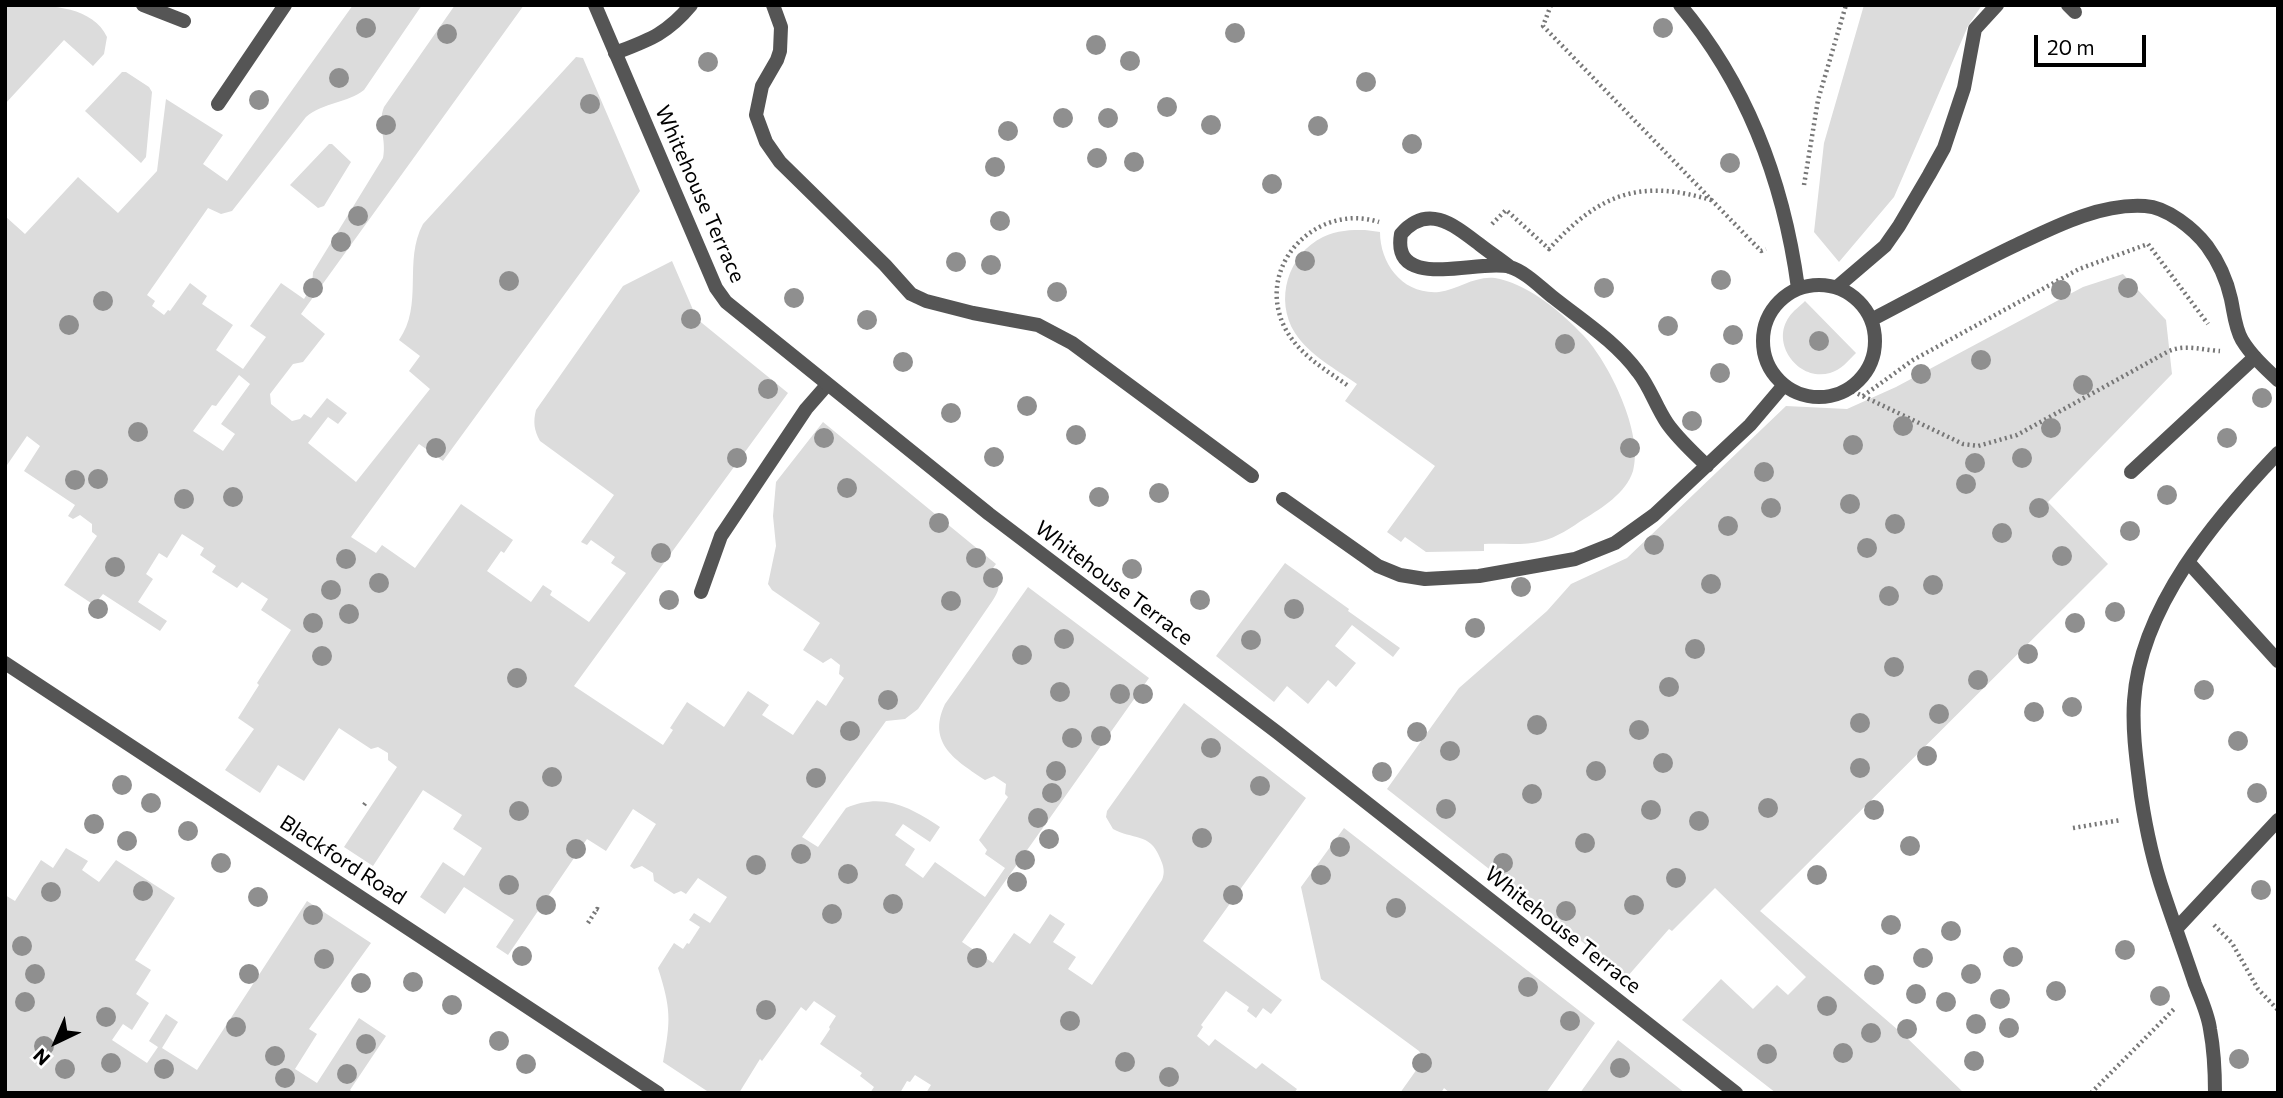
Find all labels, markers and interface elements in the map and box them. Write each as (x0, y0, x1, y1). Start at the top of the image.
scale bar (2038, 21, 2150, 65)
text: 20 m (2047, 34, 2095, 59)
street label: Whitehouse Terrace (650, 102, 750, 286)
street label: Whitehouse Terrace (1030, 515, 1198, 651)
street label: Blackford Road (275, 810, 411, 910)
street label: Whitehouse Terrace (1480, 861, 1646, 999)
north arrow (21, 1007, 91, 1077)
text: N (28, 1044, 54, 1071)

